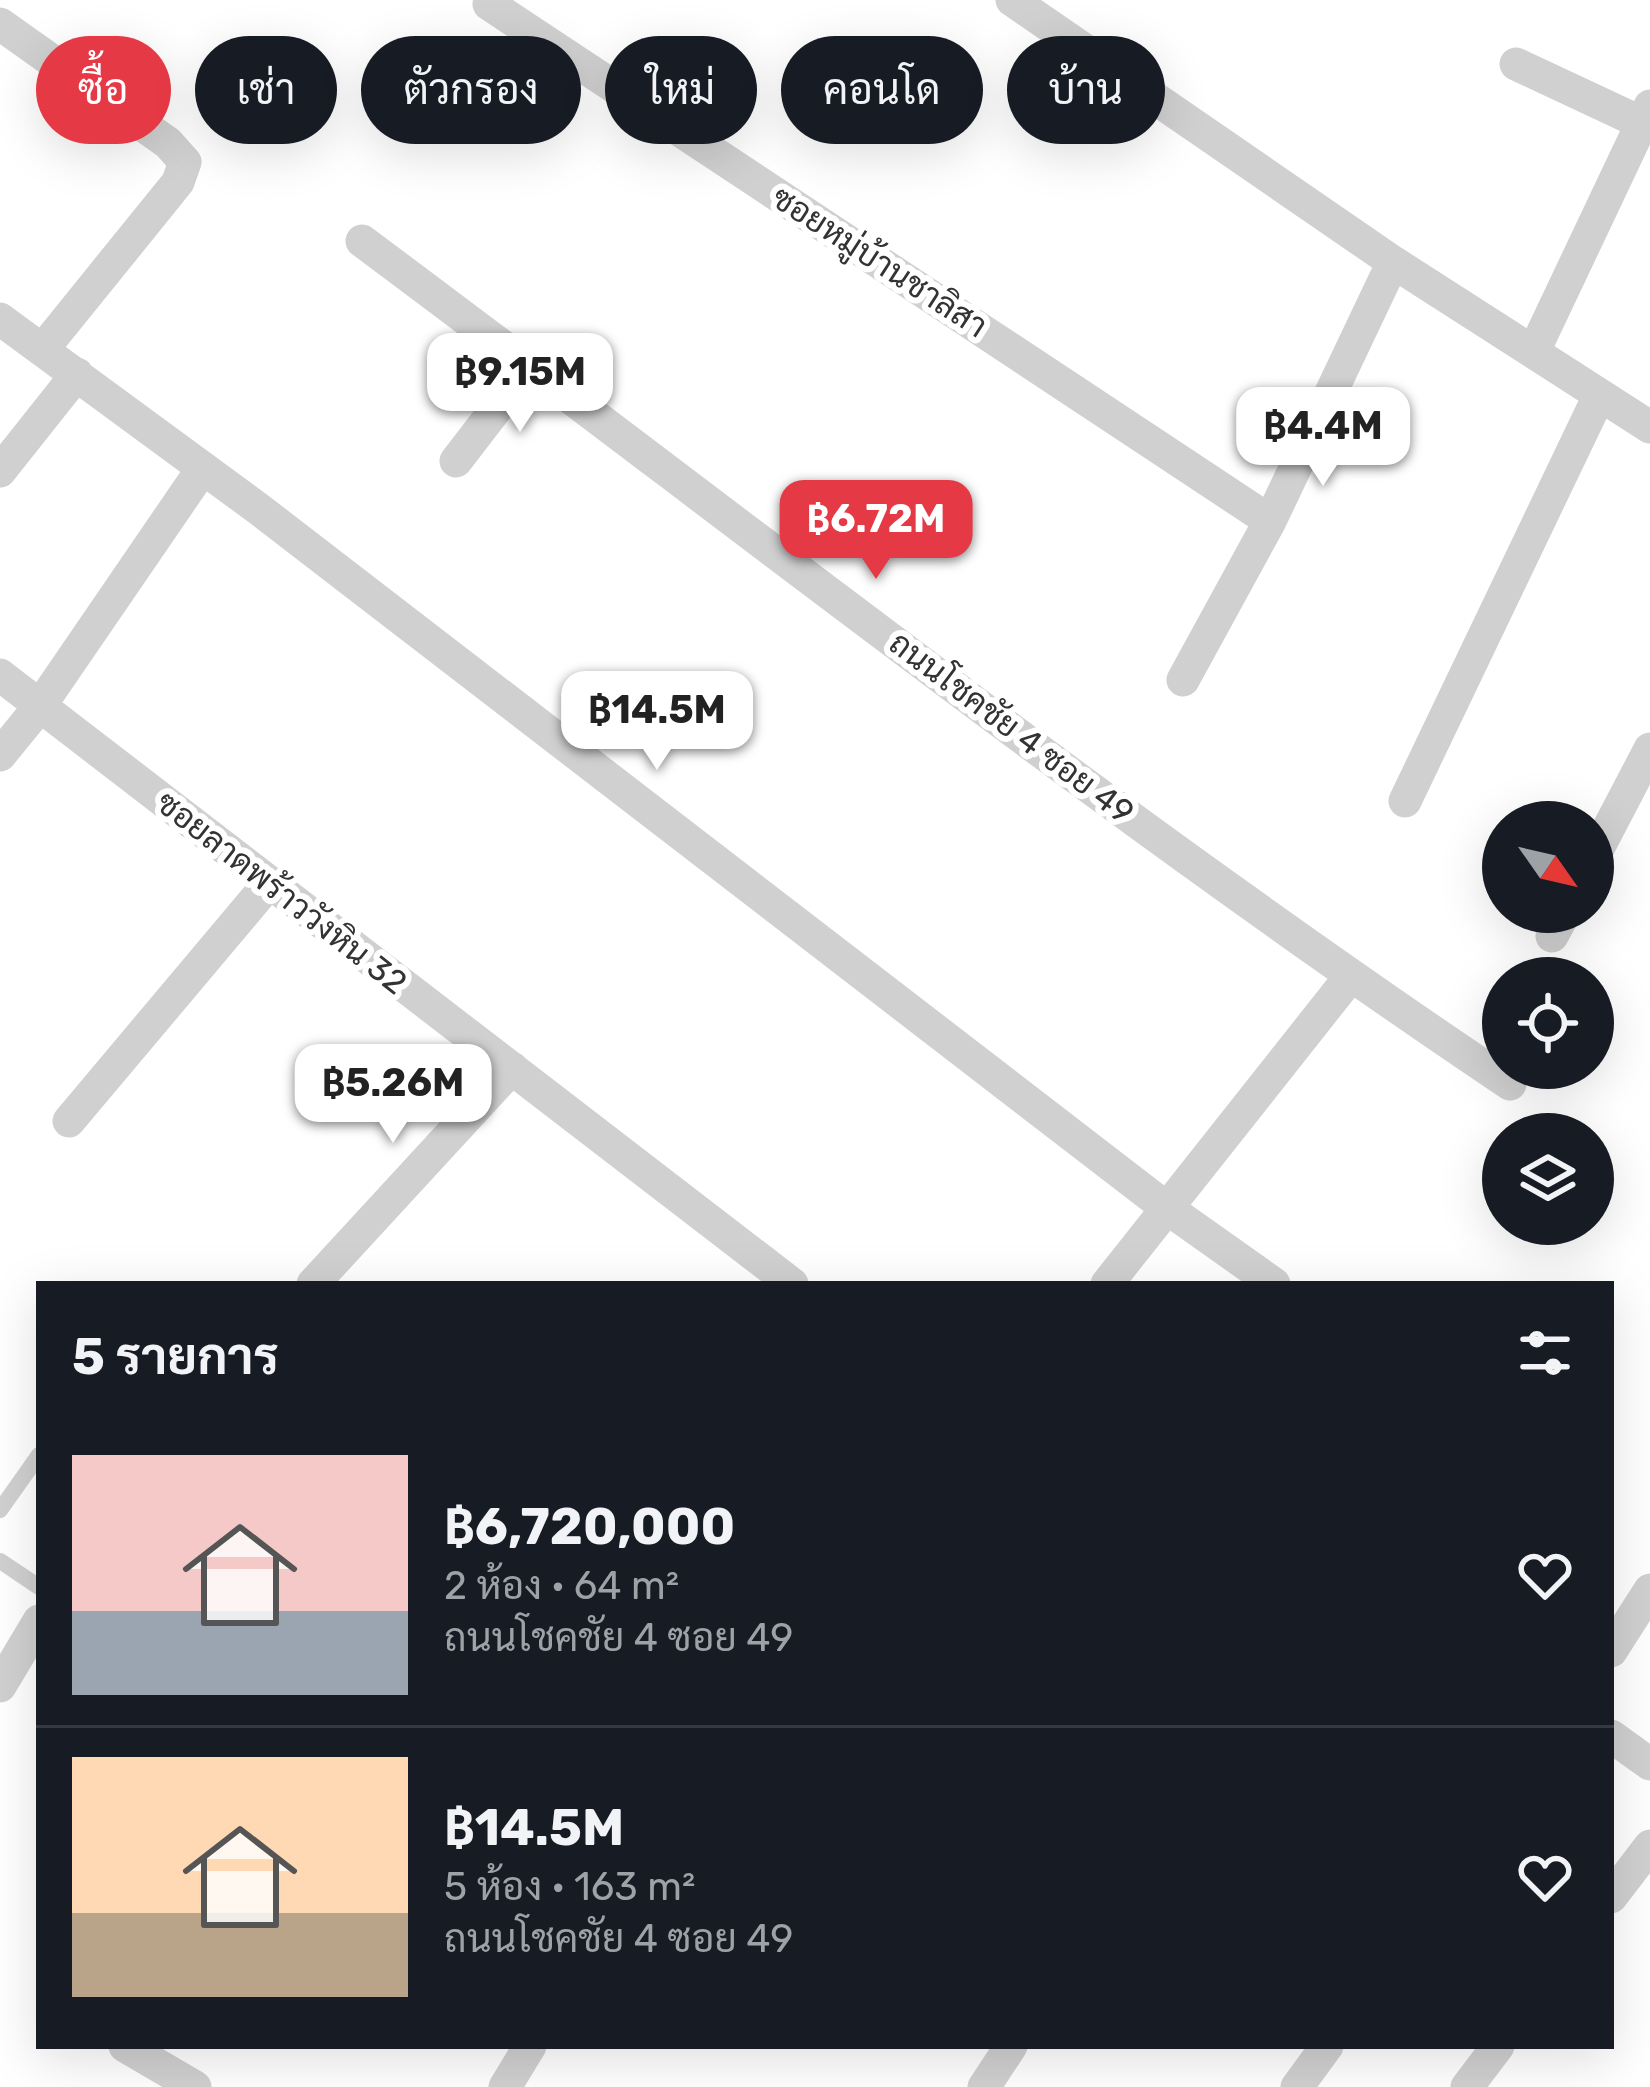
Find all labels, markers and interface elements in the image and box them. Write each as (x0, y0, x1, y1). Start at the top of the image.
chip: ซื้อ (36, 36, 171, 144)
chip: เช่า (195, 36, 337, 144)
chip: ตัวกรอง (361, 36, 581, 144)
chip: ใหม่ (605, 36, 757, 144)
chip: คอนโด (781, 36, 983, 144)
chip: บ้าน (1007, 36, 1165, 144)
street label: ซอยหมู่บ้านชาลิสา (763, 177, 995, 348)
pin: ฿9.15M (422, 333, 618, 435)
text: ฿9.15M (454, 349, 586, 395)
pin: ฿4.4M (1239, 387, 1407, 489)
text: ฿4.4M (1263, 403, 1383, 449)
pin: ฿6.72M (778, 480, 974, 582)
text: ฿6.72M (807, 496, 945, 542)
street label: ถนนโชคชัย 4 ซอย 49 (882, 622, 1142, 832)
pin: ฿14.5M (559, 671, 755, 773)
text: ฿14.5M (588, 687, 726, 733)
street label: ซอยลาดพร้าววังหิน 32 (149, 782, 415, 1002)
north arrow (1482, 801, 1614, 933)
map controls (1482, 801, 1614, 1245)
button: locate (1482, 957, 1614, 1089)
pin: ฿5.26M (295, 1044, 491, 1146)
text: ฿5.26M (322, 1060, 464, 1106)
button: layers (1482, 1113, 1614, 1245)
icon: filters (1512, 1320, 1578, 1386)
text: 5 รายการ (72, 1326, 279, 1387)
text: ฿6,720,000 (444, 1496, 735, 1557)
icon: home (168, 1503, 312, 1647)
icon: heart (1512, 1542, 1578, 1608)
text: 2 ห้อง · 64 m² (444, 1563, 679, 1609)
text: ถนนโชคชัย 4 ซอย 49 (444, 1615, 793, 1661)
text: ฿14.5M (444, 1797, 624, 1858)
icon: home (168, 1805, 312, 1949)
icon: heart (1512, 1844, 1578, 1910)
text: 5 ห้อง · 163 m² (444, 1864, 695, 1910)
text: ถนนโชคชัย 4 ซอย 49 (444, 1916, 793, 1962)

